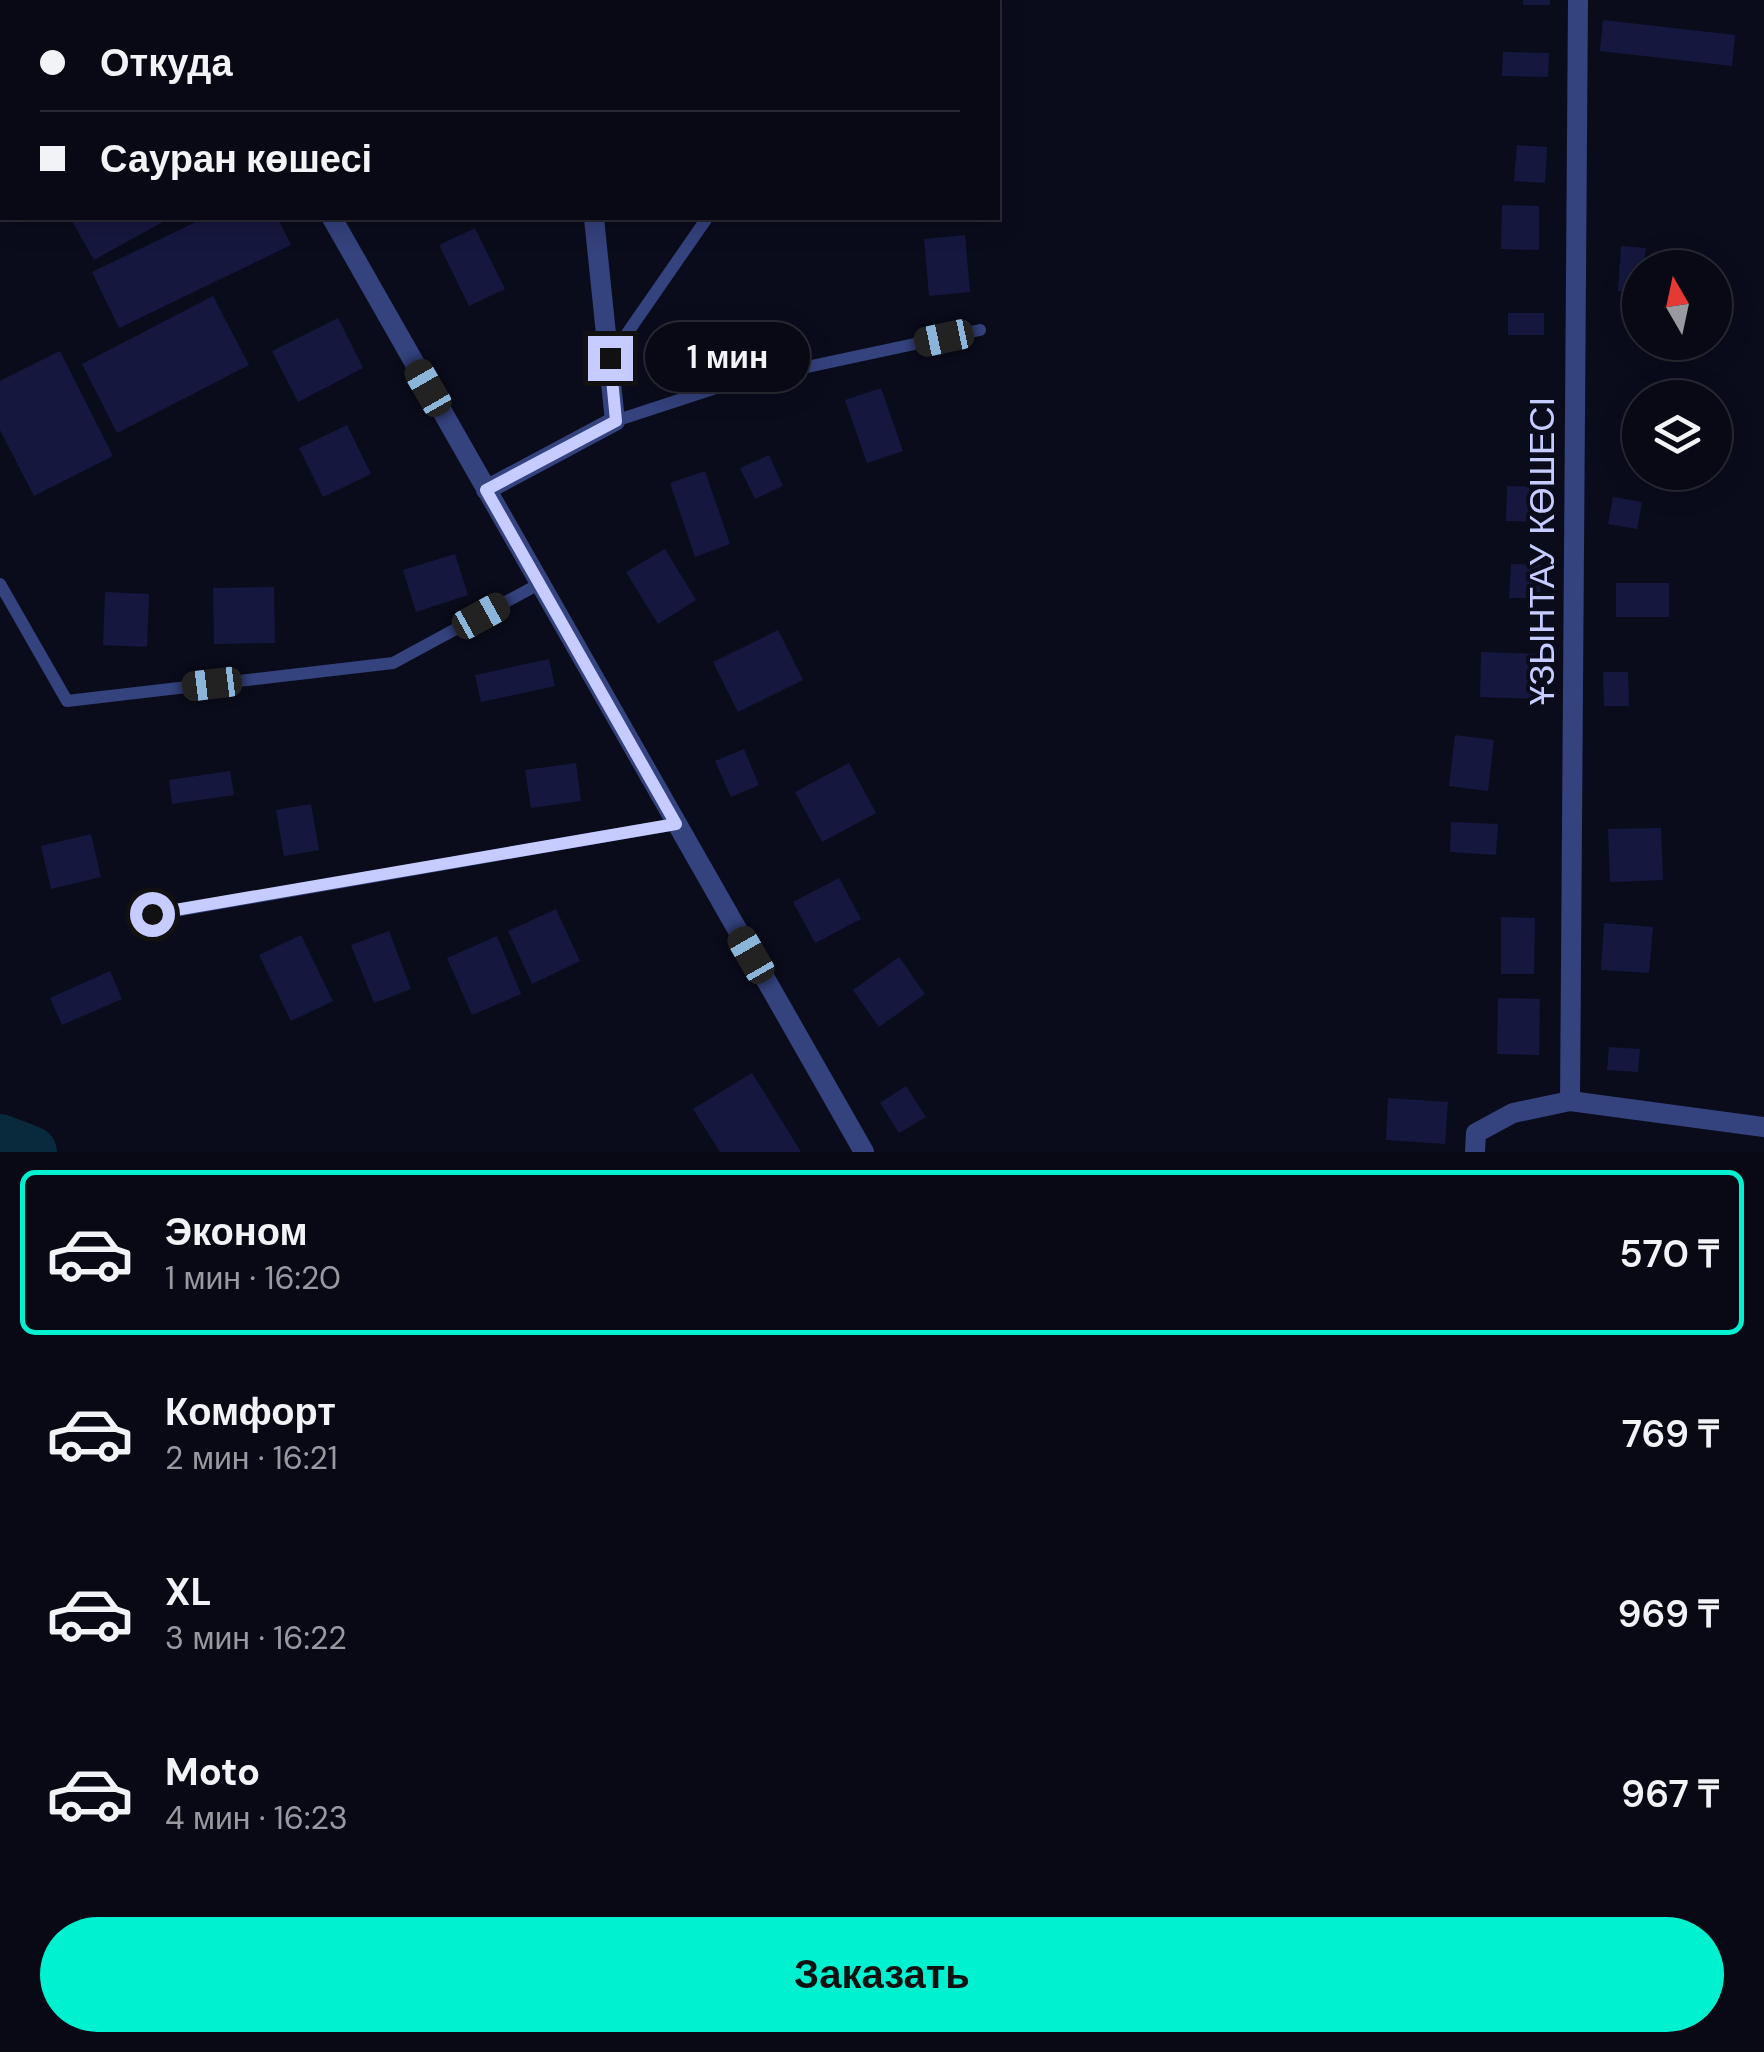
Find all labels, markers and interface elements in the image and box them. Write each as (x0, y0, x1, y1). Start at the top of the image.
text: Откуда (100, 38, 233, 88)
text: Сауран көшесі (100, 134, 372, 184)
north arrow (1622, 250, 1732, 360)
map controls (1622, 250, 1732, 490)
car (912, 317, 976, 359)
callout: 1 мин (645, 323, 810, 393)
route end (588, 336, 633, 381)
text: 1 мин (687, 336, 768, 378)
car (400, 355, 456, 421)
button: layers (1622, 380, 1732, 490)
street label: ҰЗЫНТАУ КӨШЕСІ (1519, 397, 1565, 705)
car (447, 588, 515, 644)
car (180, 665, 244, 703)
route start (130, 892, 175, 937)
car (723, 922, 779, 988)
text: Эконом (165, 1207, 308, 1257)
icon: car (45, 1208, 135, 1298)
text: 570 ₸ (1619, 1229, 1719, 1279)
text: 1 мин · 16:20 (165, 1257, 341, 1299)
text: Комфорт (165, 1387, 336, 1437)
icon: car (45, 1388, 135, 1478)
text: 769 ₸ (1622, 1409, 1719, 1459)
text: 2 мин · 16:21 (165, 1437, 338, 1479)
text: XL (165, 1567, 212, 1617)
icon: car (45, 1568, 135, 1658)
text: 969 ₸ (1618, 1589, 1719, 1639)
text: 3 мин · 16:22 (165, 1617, 347, 1659)
text: Moto (165, 1747, 260, 1797)
icon: car (45, 1748, 135, 1838)
text: 967 ₸ (1621, 1769, 1719, 1819)
text: 4 мин · 16:23 (165, 1797, 348, 1839)
button: Заказать (40, 1917, 1724, 2032)

